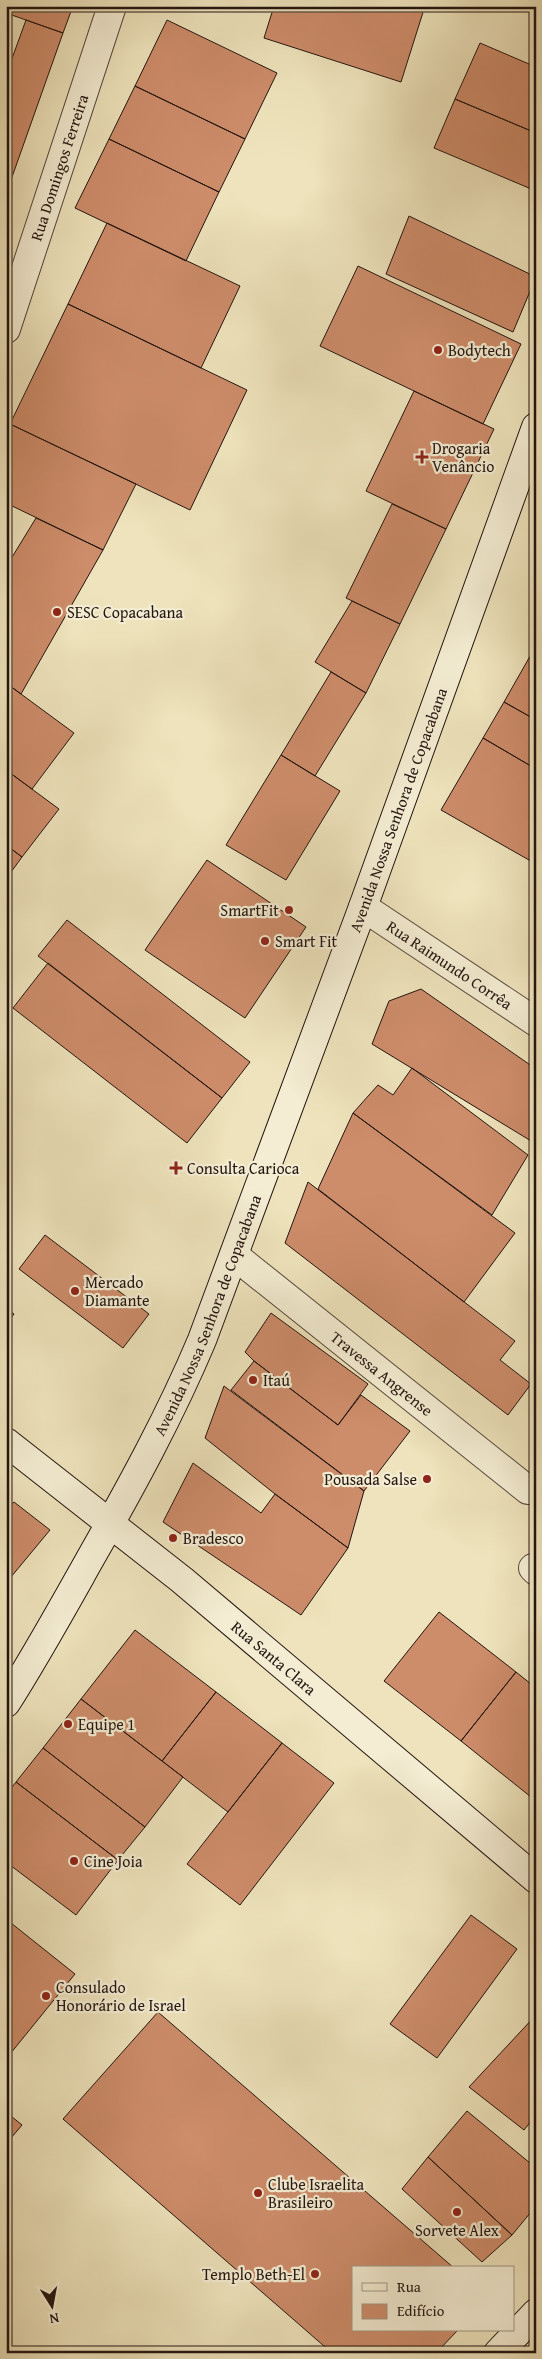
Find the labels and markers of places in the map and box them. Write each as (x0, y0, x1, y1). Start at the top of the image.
place label: Bodytech (448, 338, 511, 362)
marker: Bodytech (432, 344, 444, 356)
place label: Drogaria Venâncio (432, 436, 494, 478)
marker: Drogaria Venâncio (416, 451, 428, 463)
place label: SESC Copacabana (67, 600, 183, 624)
marker: SESC Copacabana (51, 606, 63, 618)
place label: SmartFit (220, 898, 279, 922)
marker: SmartFit (283, 904, 295, 916)
place label: Smart Fit (275, 929, 338, 953)
marker: Smart Fit (259, 935, 271, 947)
place label: Consulta Carioca (187, 1156, 300, 1180)
marker: Consulta Carioca (169, 1161, 183, 1175)
place label: Mercado Diamante (85, 1270, 150, 1312)
marker: Mercado Diamante (69, 1285, 81, 1297)
place label: Itaú (263, 1368, 290, 1392)
marker: Itaú (247, 1374, 259, 1386)
place label: Pousada Salse (324, 1467, 417, 1491)
marker: Pousada Salse (421, 1473, 433, 1485)
place label: Bradesco (183, 1526, 244, 1550)
marker: Bradesco (167, 1532, 179, 1544)
place label: Equipe 1 (78, 1712, 135, 1736)
marker: Equipe 1 (62, 1718, 74, 1730)
place label: Cine Joia (84, 1849, 143, 1873)
marker: Cine Joia (68, 1855, 80, 1867)
place label: Consulado Honorário de Israel (56, 1975, 186, 2017)
marker: Consulado Honorário de Israel (40, 1990, 52, 2002)
place label: Clube Israelita Brasileiro (268, 2172, 365, 2214)
marker: Clube Israelita Brasileiro (252, 2187, 264, 2199)
marker: Sorvete Alex (451, 2206, 463, 2218)
place label: Sorvete Alex (415, 2218, 500, 2242)
place label: Templo Beth-El (202, 2262, 306, 2286)
marker: Templo Beth-El (309, 2268, 321, 2280)

